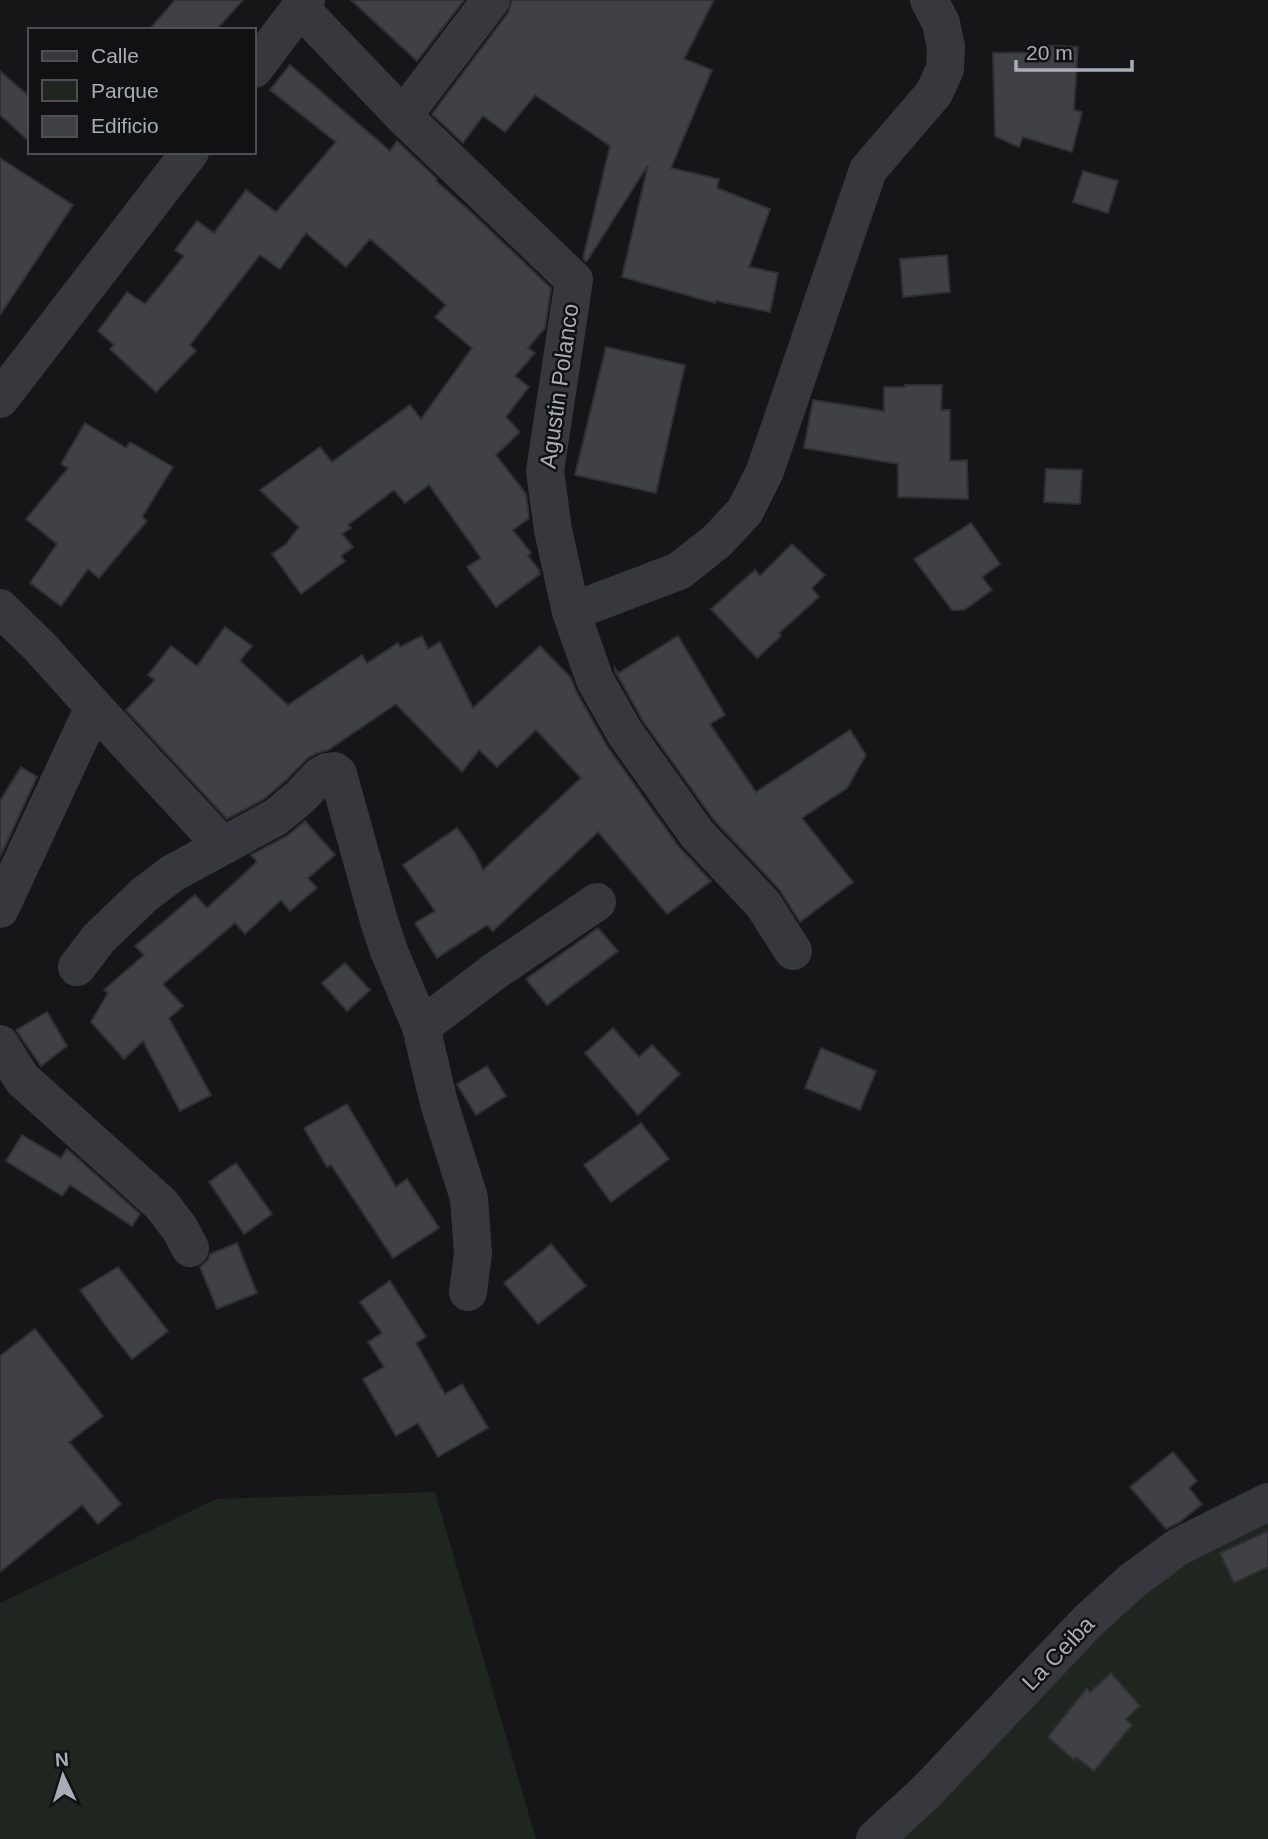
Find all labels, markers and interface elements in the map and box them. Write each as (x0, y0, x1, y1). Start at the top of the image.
legend (28, 28, 256, 154)
scale bar (1016, 28, 1132, 72)
text: 20 m (1026, 41, 1073, 64)
text: Calle (91, 44, 139, 67)
text: Parque (91, 79, 159, 102)
text: Edificio (91, 114, 159, 137)
street label: Agustin Polanco (535, 302, 583, 470)
street label: La Ceiba (1017, 1611, 1099, 1695)
north arrow (28, 1741, 98, 1811)
text: N (54, 1749, 69, 1770)

